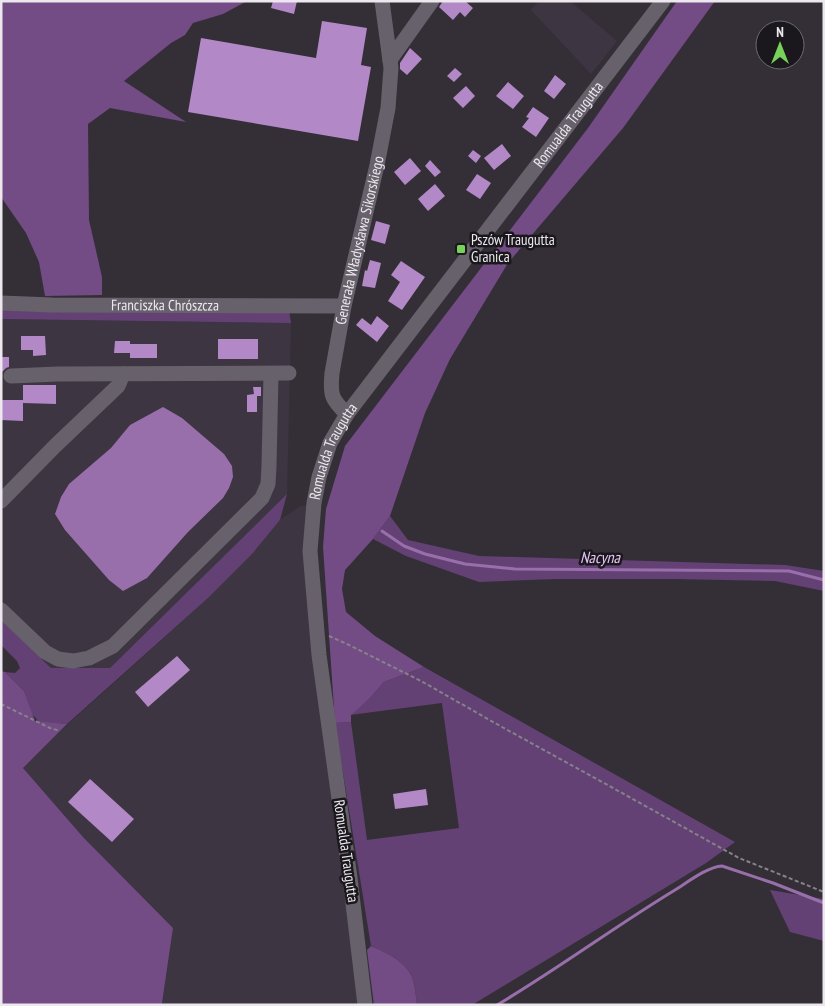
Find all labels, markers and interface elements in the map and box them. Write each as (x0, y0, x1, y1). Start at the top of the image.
north arrow (755, 20, 805, 70)
text: N (776, 23, 784, 41)
street label: Romualda Traugutta (529, 77, 607, 171)
street label: Generała Władysława Sikorskiego (331, 154, 388, 326)
place label: Pszów Traugutta Granica (471, 230, 555, 266)
marker: Pszów Traugutta Granica (455, 243, 467, 255)
street label: Franciszka Chrószcza (111, 295, 219, 315)
street label: Romualda Traugutta (305, 399, 361, 501)
water label: Nacyna (580, 547, 622, 567)
street label: Romualda Traugutta (330, 798, 363, 903)

